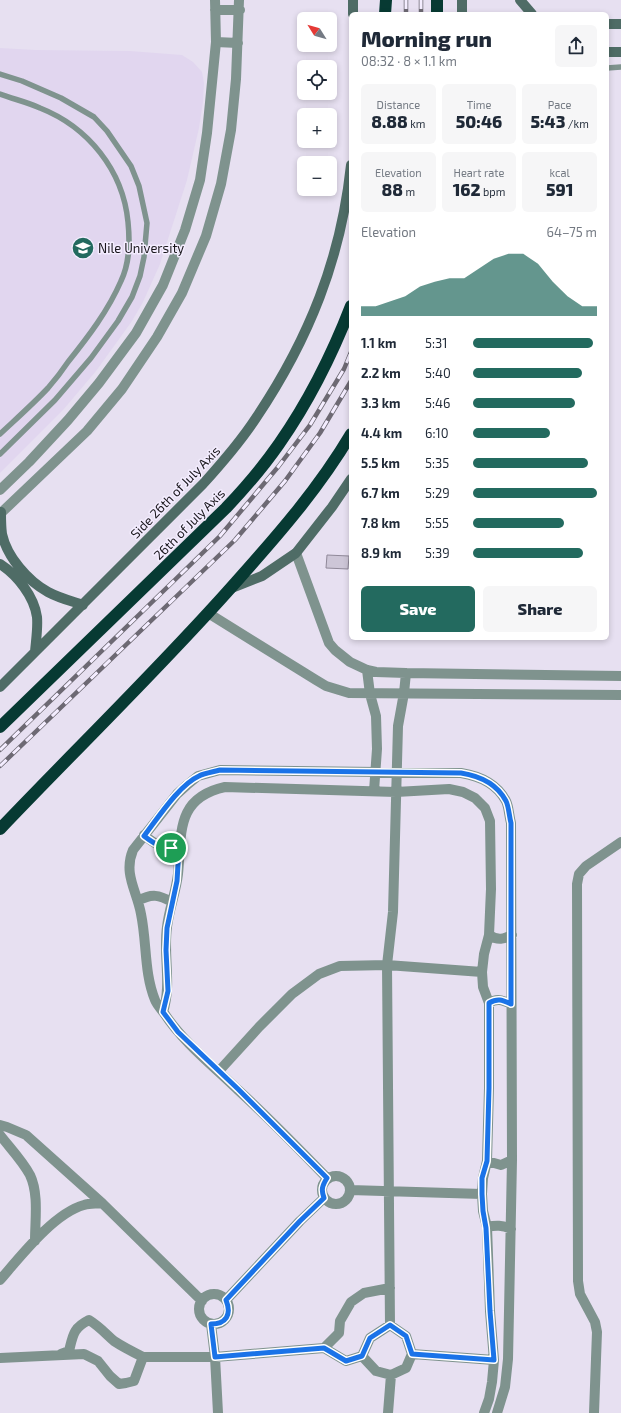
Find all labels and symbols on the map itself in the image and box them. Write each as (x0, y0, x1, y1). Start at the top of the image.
north arrow (297, 12, 337, 52)
school or university icon: Nile University (70, 235, 96, 261)
place label: Nile University (98, 240, 184, 256)
street label: Side 26th of July Axis (127, 442, 223, 542)
street label: 26th of July Axis (150, 485, 228, 563)
pin (154, 831, 188, 865)

